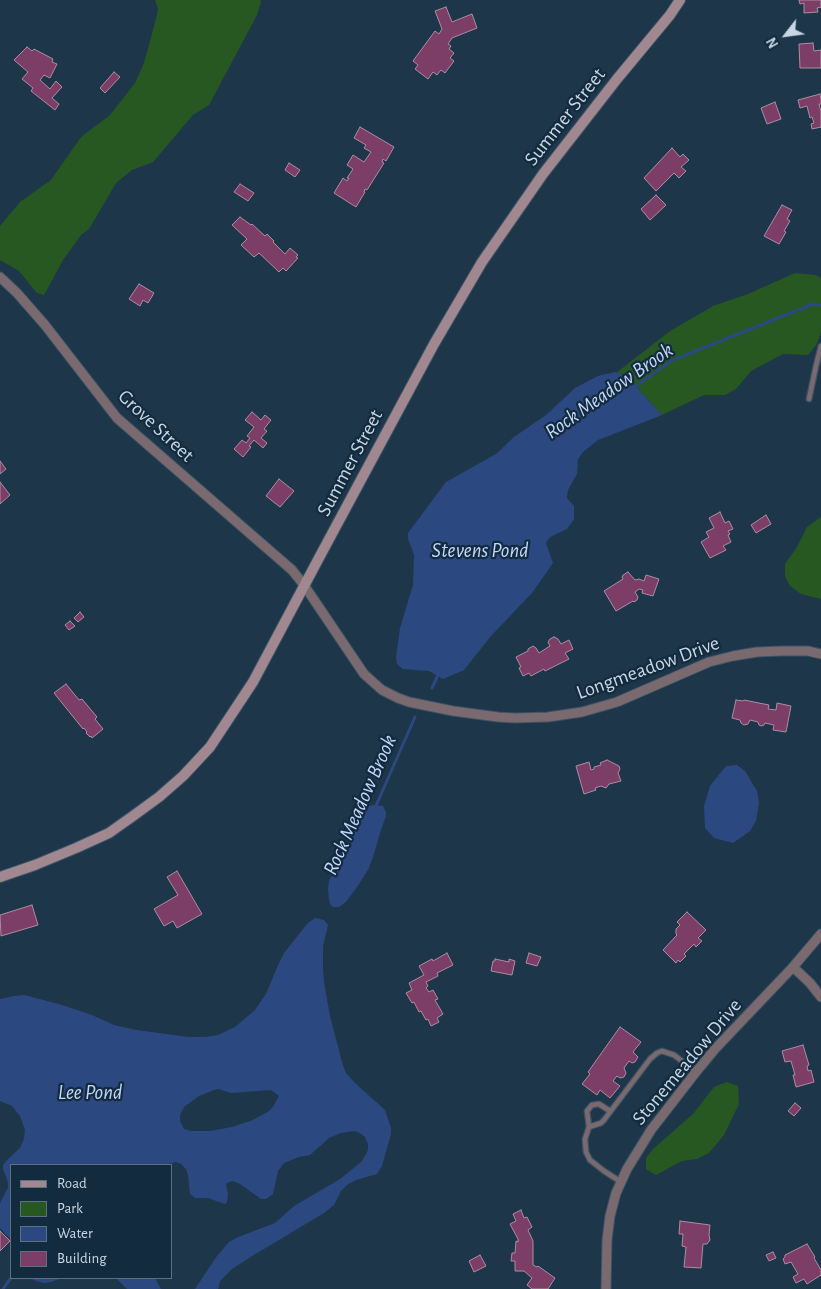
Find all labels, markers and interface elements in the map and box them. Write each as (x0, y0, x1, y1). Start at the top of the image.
north arrow (761, 10, 811, 60)
text: N (765, 35, 782, 50)
street label: Summer Street (519, 63, 611, 171)
water label: Rock Meadow Brook (540, 337, 678, 445)
street label: Grove Street (113, 385, 199, 467)
street label: Summer Street (312, 406, 388, 520)
water label: Stevens Pond (431, 538, 529, 564)
street label: Longmeadow Drive (573, 631, 723, 705)
water label: Rock Meadow Brook (318, 731, 402, 879)
street label: Stonemeadow Drive (627, 994, 747, 1130)
water label: Lee Pond (58, 1080, 122, 1106)
legend (10, 1164, 172, 1279)
text: Road (57, 1176, 87, 1191)
text: Park (57, 1201, 83, 1216)
text: Water (57, 1226, 93, 1241)
text: Building (57, 1251, 107, 1266)

